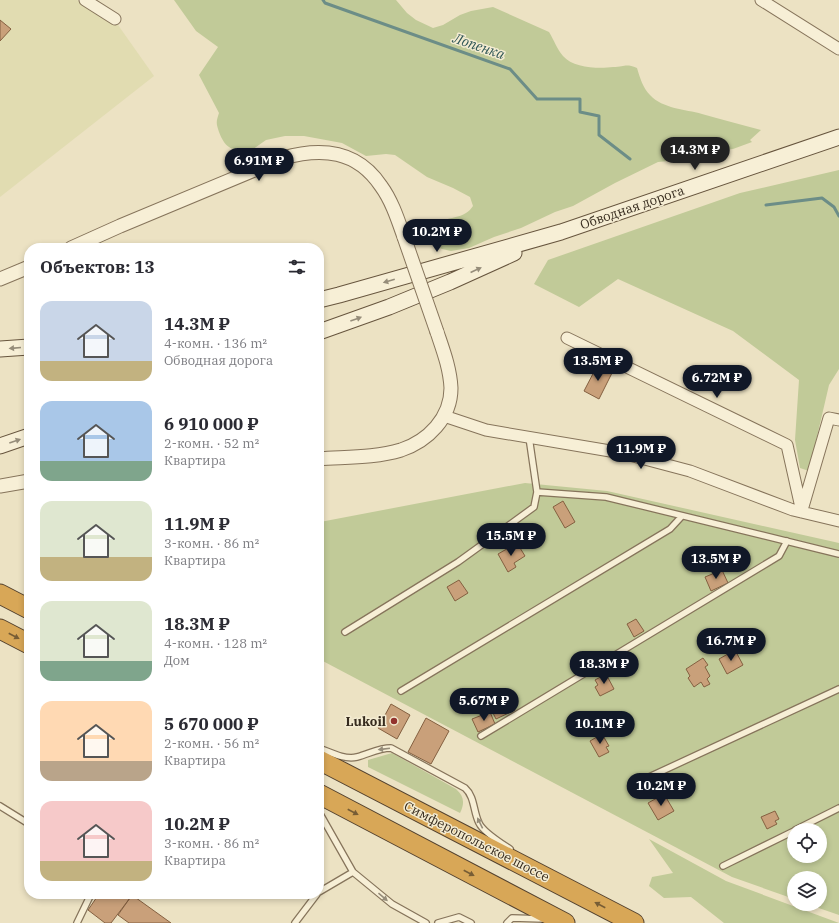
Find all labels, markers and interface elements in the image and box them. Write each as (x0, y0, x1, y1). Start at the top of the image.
water label: Лопенка (450, 28, 508, 63)
pin: 14.3M ₽ (658, 137, 732, 171)
text: 14.3M ₽ (670, 141, 720, 158)
pin: 6.91M ₽ (222, 148, 296, 182)
text: 6.91M ₽ (234, 152, 284, 169)
street label: Обводная дорога (578, 182, 686, 233)
pin: 10.2M ₽ (400, 219, 474, 253)
text: 10.2M ₽ (412, 223, 462, 240)
text: Объектов: 13 (40, 256, 155, 278)
icon: filters (286, 256, 308, 278)
one-way arrow (470, 267, 482, 273)
one-way arrow (382, 278, 394, 284)
text: 14.3M ₽ (164, 313, 230, 335)
one-way arrow (350, 316, 362, 322)
icon: home (72, 317, 120, 365)
text: 4-комн. · 136 m² (164, 335, 267, 352)
one-way arrow (8, 345, 21, 352)
pin: 13.5M ₽ (561, 348, 635, 382)
text: Обводная дорога (164, 352, 273, 369)
text: 13.5M ₽ (573, 352, 623, 369)
pin: 6.72M ₽ (680, 365, 754, 399)
text: 6.72M ₽ (692, 369, 742, 386)
text: 6 910 000 ₽ (164, 413, 259, 435)
icon: home (72, 417, 120, 465)
text: 2-комн. · 52 m² (164, 435, 259, 452)
pin: 11.9M ₽ (604, 436, 678, 470)
one-way arrow (9, 438, 21, 444)
text: 11.9M ₽ (616, 440, 666, 457)
text: Квартира (164, 452, 226, 469)
text: 11.9M ₽ (164, 513, 230, 535)
icon: home (72, 517, 120, 565)
pin: 15.5M ₽ (474, 523, 548, 557)
text: 15.5M ₽ (486, 527, 536, 544)
text: 3-комн. · 86 m² (164, 535, 259, 552)
pin: 13.5M ₽ (679, 546, 753, 580)
text: 13.5M ₽ (691, 550, 741, 567)
text: Квартира (164, 552, 226, 569)
text: 18.3M ₽ (164, 613, 230, 635)
icon: home (72, 617, 120, 665)
pin: 16.7M ₽ (694, 628, 768, 662)
text: 16.7M ₽ (706, 632, 756, 649)
one-way arrow (9, 633, 20, 640)
text: 4-комн. · 128 m² (164, 635, 267, 652)
pin: 18.3M ₽ (567, 651, 641, 685)
text: Дом (164, 652, 190, 669)
text: 18.3M ₽ (579, 655, 629, 672)
pin: 5.67M ₽ (447, 688, 521, 722)
text: 5.67M ₽ (459, 692, 509, 709)
pin: 10.1M ₽ (563, 711, 637, 745)
text: 5 670 000 ₽ (164, 713, 259, 735)
place label: Lukoil (346, 713, 386, 730)
text: 10.1M ₽ (575, 715, 625, 732)
marker: Lukoil (389, 716, 399, 726)
icon: home (72, 717, 120, 765)
text: 2-комн. · 56 m² (164, 735, 259, 752)
one-way arrow (378, 746, 390, 752)
text: Квартира (164, 752, 226, 769)
pin: 10.2M ₽ (624, 773, 698, 807)
text: 10.2M ₽ (636, 777, 686, 794)
street label: Симферопольское шоссе (401, 797, 552, 886)
one-way arrow (348, 809, 359, 816)
text: 10.2M ₽ (164, 813, 230, 835)
icon: home (72, 817, 120, 865)
one-way arrow (477, 817, 483, 829)
map controls (787, 823, 827, 911)
button: locate (787, 823, 827, 863)
text: 3-комн. · 86 m² (164, 835, 259, 852)
text: Квартира (164, 852, 226, 869)
one-way arrow (463, 870, 474, 876)
button: layers (787, 871, 827, 911)
one-way arrow (378, 893, 388, 902)
one-way arrow (594, 902, 605, 908)

